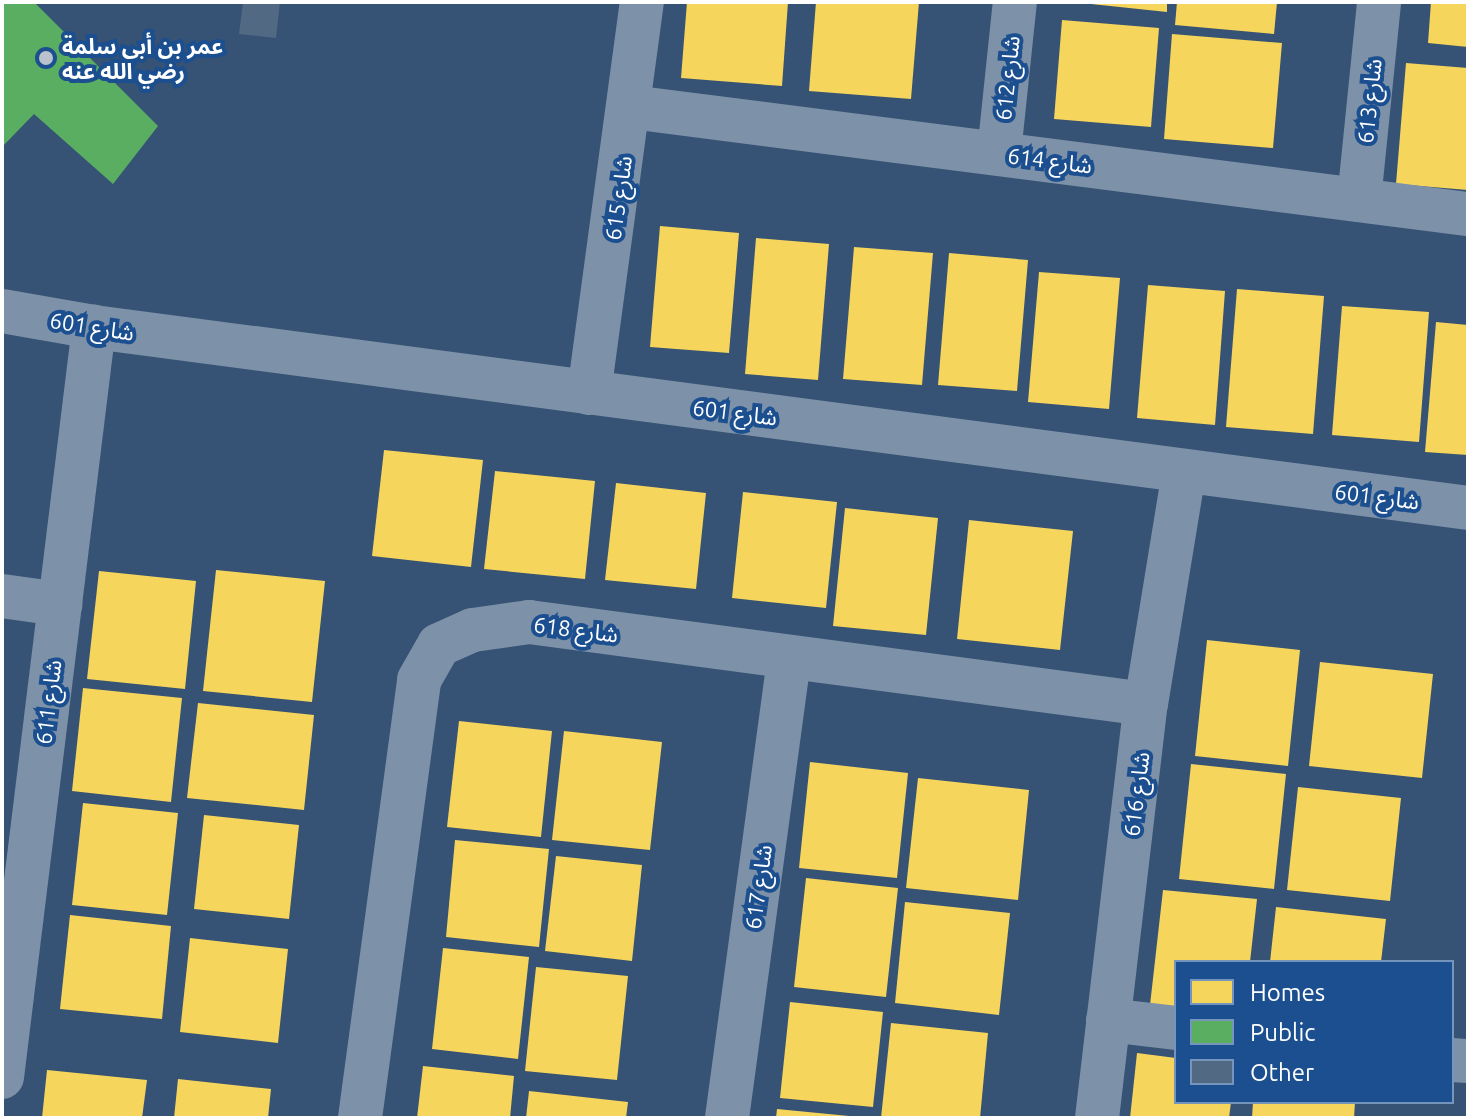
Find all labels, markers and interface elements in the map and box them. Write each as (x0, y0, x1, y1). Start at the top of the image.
place label: عمر بن أبي سلمة رضي الله عنه (62, 32, 223, 84)
street label: شارع 612 (989, 34, 1025, 122)
marker: عمر بن أبي سلمة رضي الله عنه (37, 49, 55, 67)
street label: شارع 613 (1351, 57, 1387, 145)
street label: شارع 614 (1006, 142, 1094, 178)
street label: شارع 615 (599, 154, 637, 242)
street label: شارع 601 (48, 306, 136, 346)
street label: شارع 601 (691, 394, 779, 430)
street label: شارع 601 (1333, 478, 1421, 514)
street label: شارع 618 (532, 611, 620, 647)
street label: شارع 611 (30, 658, 66, 746)
street label: شارع 616 (1118, 750, 1154, 838)
street label: شارع 617 (739, 843, 777, 931)
legend (1174, 960, 1454, 1104)
text: Homes (1250, 979, 1325, 1006)
text: Public (1250, 1019, 1315, 1046)
text: Other (1250, 1059, 1314, 1086)

